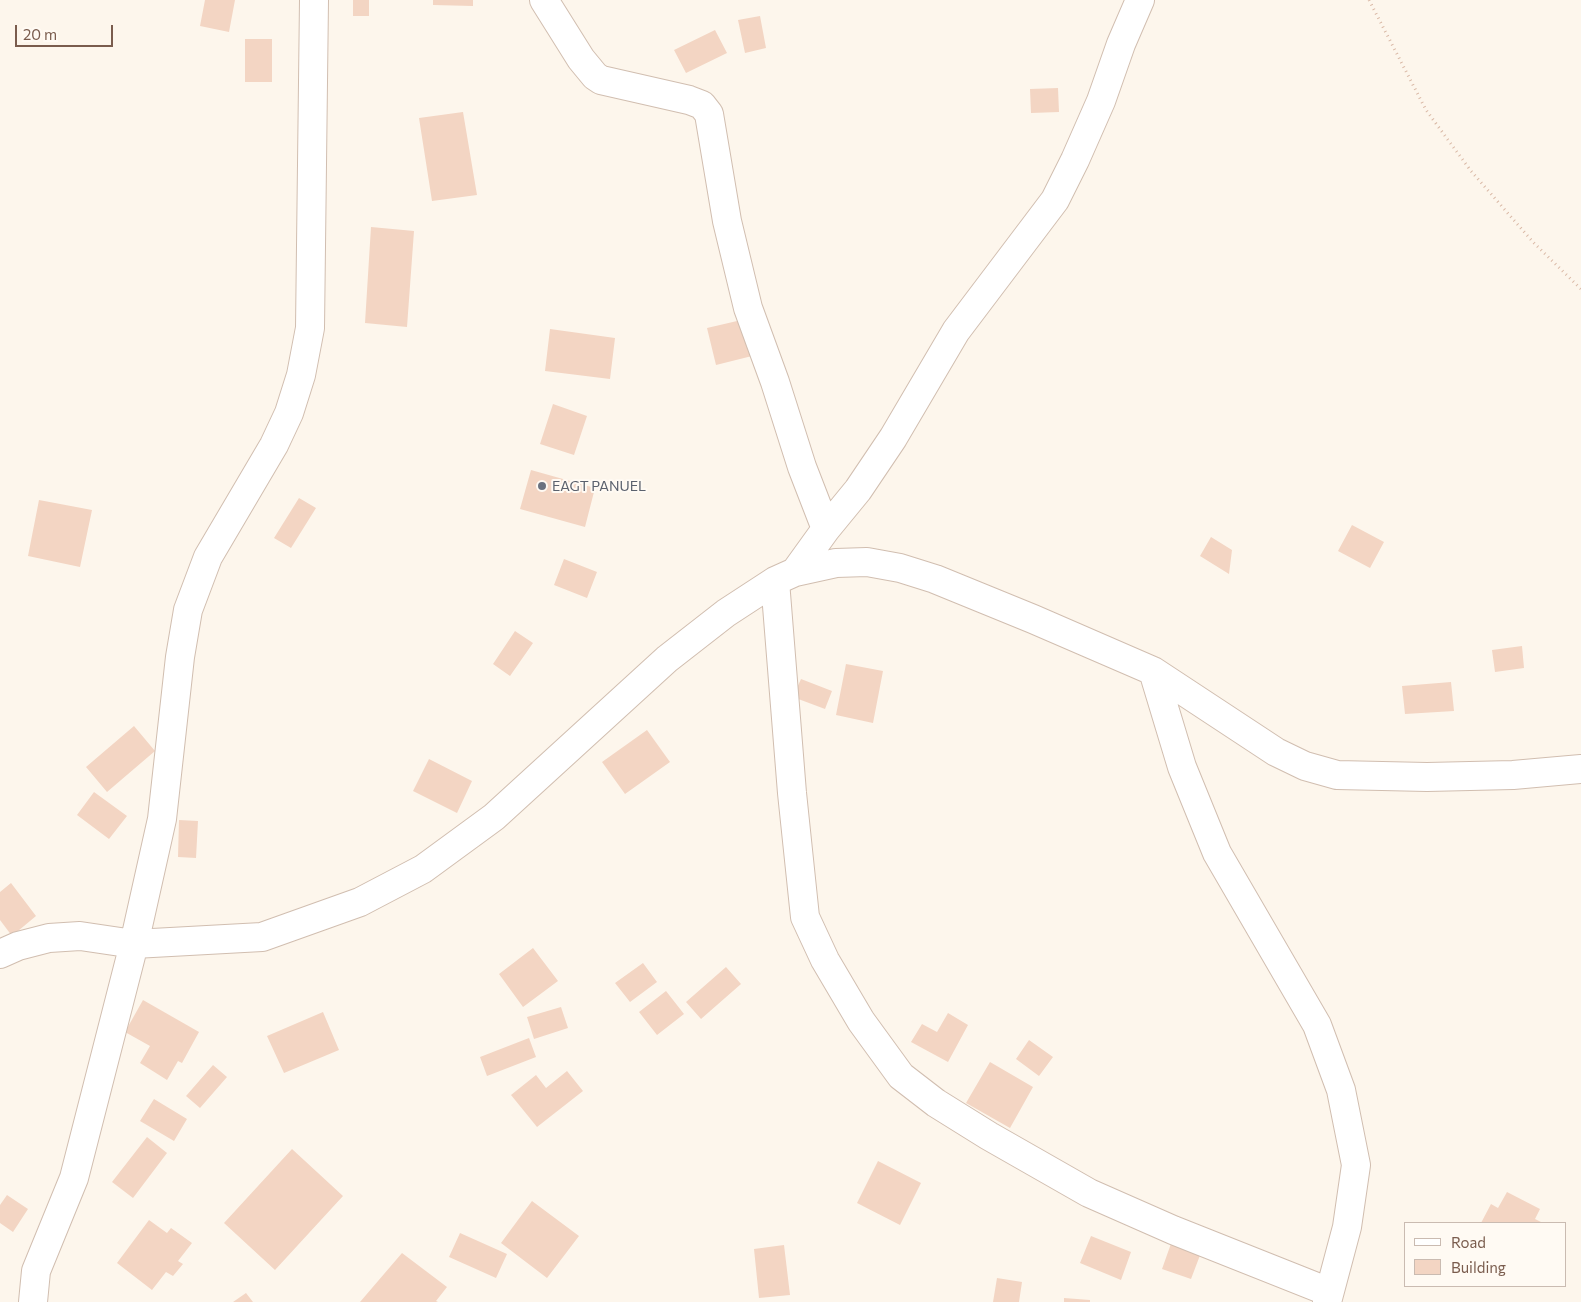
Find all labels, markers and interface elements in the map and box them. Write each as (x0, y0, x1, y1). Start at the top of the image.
scale bar (18, 15, 115, 47)
text: 20 m (23, 25, 57, 43)
place label: EAGT PANUEL (552, 478, 646, 494)
marker: EAGT PANUEL (536, 480, 548, 492)
legend (1404, 1222, 1566, 1287)
text: Road (1451, 1233, 1486, 1251)
text: Building (1451, 1258, 1506, 1276)

